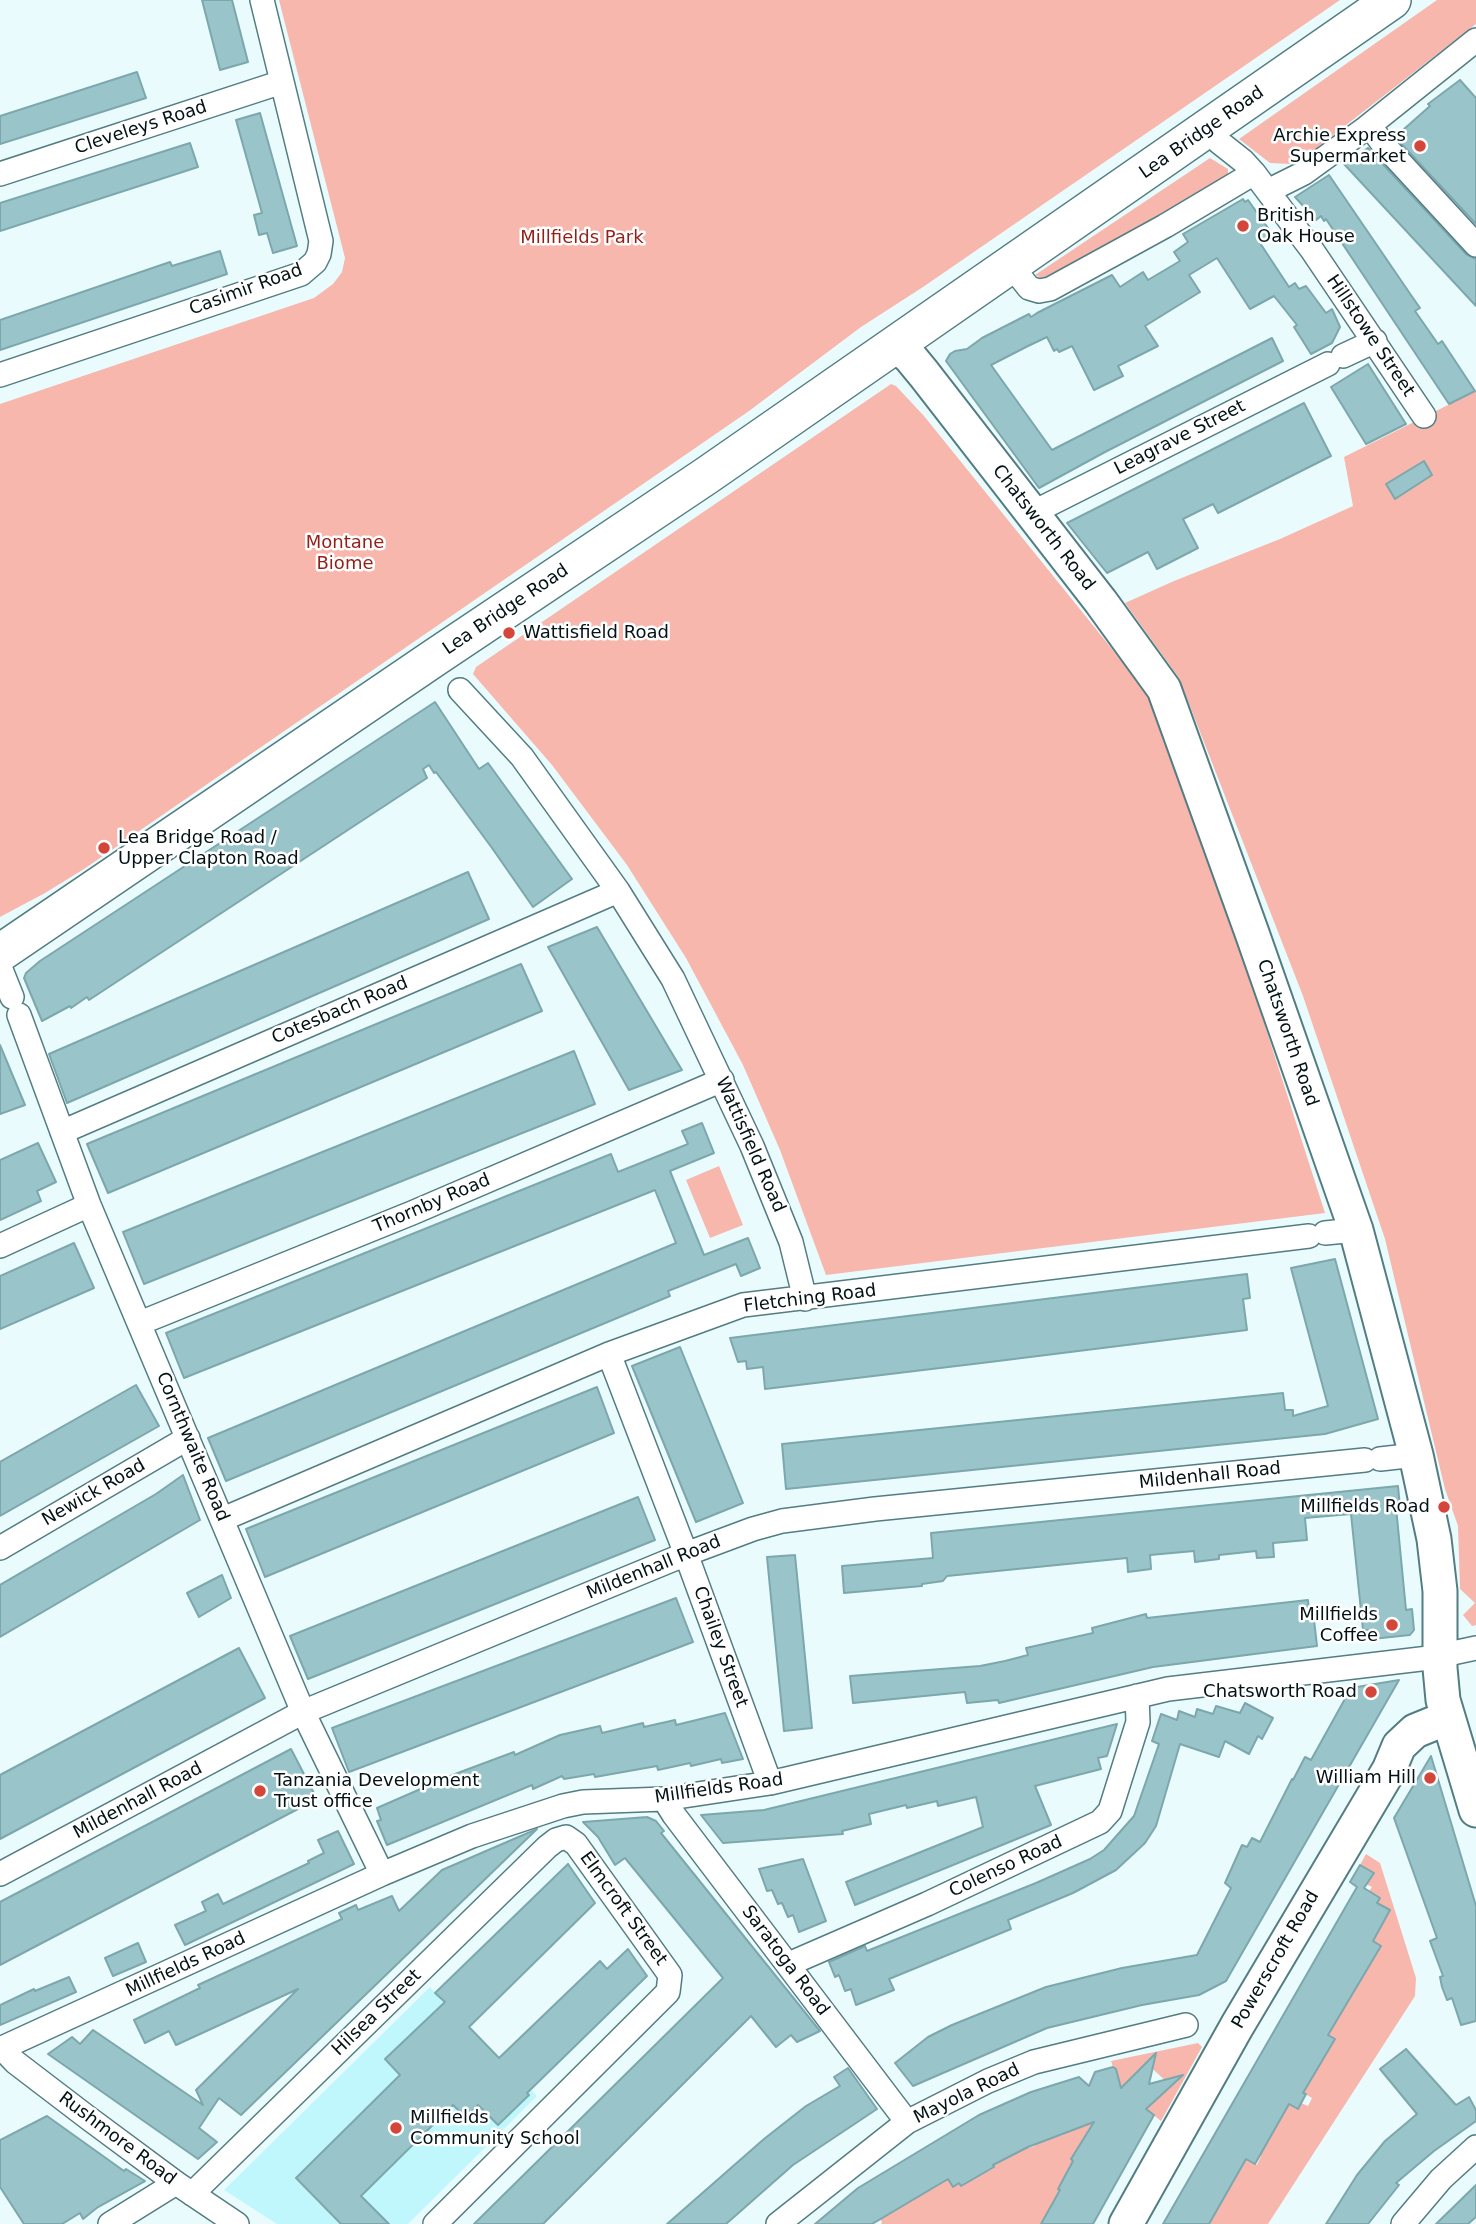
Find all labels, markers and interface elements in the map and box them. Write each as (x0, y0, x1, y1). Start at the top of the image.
street label: Lea Bridge Road (1136, 82, 1268, 184)
street label: Cleveleys Road (72, 97, 210, 159)
place label: Archie Express Supermarket (1273, 125, 1406, 168)
marker: Archie Express Supermarket (1412, 138, 1428, 154)
place label: British Oak House (1257, 205, 1355, 248)
marker: British Oak House (1235, 218, 1251, 234)
park label: Millfields Park (520, 227, 644, 249)
street label: Casimir Road (186, 260, 306, 320)
street label: Hillstowe Street (1321, 271, 1419, 401)
street label: Leagrave Street (1111, 396, 1249, 480)
street label: Chatsworth Road (987, 461, 1099, 595)
park label: Montane Biome (306, 532, 384, 574)
street label: Lea Bridge Road (439, 560, 573, 660)
place label: Wattisfield Road (523, 622, 669, 644)
marker: Wattisfield Road (501, 625, 517, 641)
place label: Lea Bridge Road / Upper Clapton Road (118, 827, 299, 870)
marker: Lea Bridge Road / Upper Clapton Road (96, 840, 112, 856)
street label: Chatsworth Road (1252, 957, 1322, 1109)
street label: Cotesbach Road (269, 973, 411, 1049)
street label: Wattisfield Road (710, 1074, 790, 1216)
street label: Thornby Road (370, 1170, 494, 1238)
street label: Fletching Road (742, 1280, 878, 1318)
street label: Cornthwaite Road (151, 1369, 233, 1525)
street label: Newick Road (39, 1455, 149, 1531)
street label: Mildenhall Road (1138, 1458, 1282, 1494)
place label: Millfields Road (1300, 1496, 1430, 1518)
marker: Millfields Road (1436, 1499, 1452, 1515)
street label: Mildenhall Road (584, 1531, 724, 1605)
street label: Chailey Street (688, 1584, 752, 1710)
place label: Millfields Coffee (1299, 1604, 1378, 1646)
marker: Millfields Coffee (1384, 1617, 1400, 1633)
place label: Chatsworth Road (1203, 1681, 1357, 1703)
marker: Chatsworth Road (1363, 1684, 1379, 1700)
street label: Mildenhall Road (70, 1758, 206, 1844)
place label: William Hill (1316, 1767, 1416, 1789)
street label: Millfields Road (653, 1769, 785, 1809)
place label: Tanzania Development Trust office (274, 1770, 479, 1812)
marker: William Hill (1422, 1770, 1438, 1786)
marker: Tanzania Development Trust office (252, 1783, 268, 1799)
street label: Colenso Road (946, 1831, 1066, 1903)
street label: Elmcroft Street (574, 1848, 672, 1970)
street label: Powerscroft Road (1228, 1887, 1324, 2033)
street label: Saratoga Road (737, 1902, 833, 2020)
street label: Millfields Road (123, 1928, 249, 2002)
street label: Hilsea Street (328, 1965, 426, 2061)
street label: Mayola Road (911, 2059, 1023, 2129)
street label: Rushmore Road (54, 2088, 180, 2190)
place label: Millfields Community School (410, 2107, 580, 2150)
marker: Millfields Community School (388, 2120, 404, 2136)

